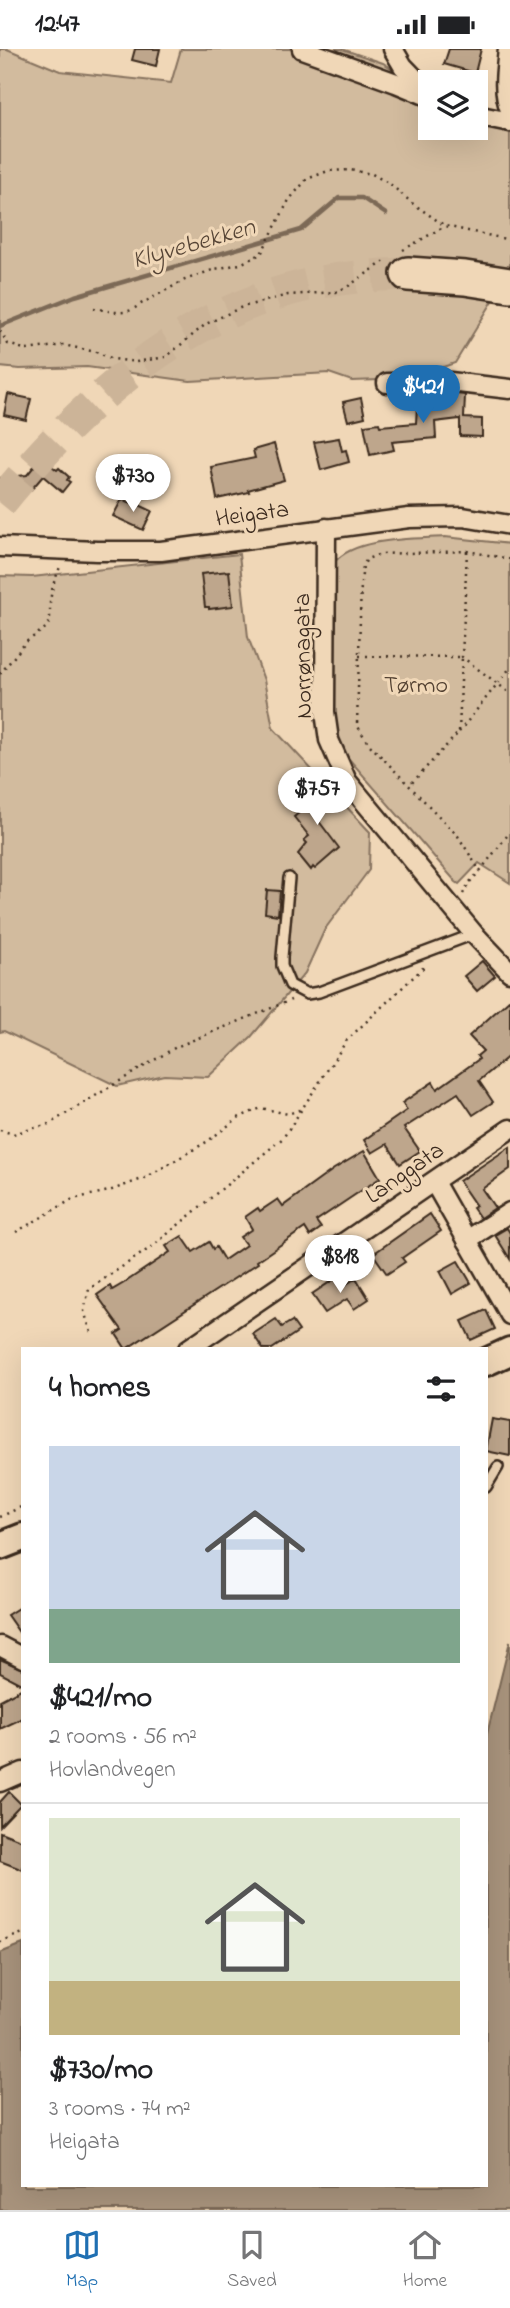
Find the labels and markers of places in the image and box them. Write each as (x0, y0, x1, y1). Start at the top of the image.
pin: $421 (382, 365, 464, 425)
pin: $730 (92, 455, 174, 514)
pin: $757 (276, 767, 358, 827)
pin: $818 (299, 1235, 381, 1295)

